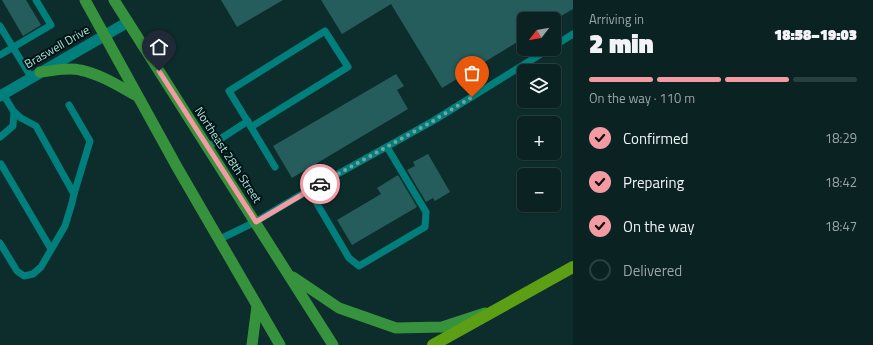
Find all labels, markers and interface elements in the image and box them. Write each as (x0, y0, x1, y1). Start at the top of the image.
text: Arriving in (589, 9, 644, 29)
north arrow (517, 12, 561, 56)
map controls (517, 12, 561, 212)
street label: Braswell Drive (21, 20, 93, 73)
text: 18:58–19:03 (774, 23, 857, 46)
text: 2 min (589, 24, 654, 63)
pin (142, 30, 176, 71)
icon: home (148, 36, 170, 58)
pin (455, 56, 489, 97)
icon: bag (461, 62, 483, 84)
button: layers (517, 64, 561, 108)
text: On the way · 110 m (589, 88, 695, 108)
street label: Northeast 28th Street (190, 103, 267, 207)
button: + (517, 116, 561, 160)
icon: check (589, 127, 611, 149)
text: Confirmed (623, 127, 688, 150)
text: 18:29 (825, 128, 857, 148)
courier (300, 164, 340, 204)
button: − (517, 168, 561, 212)
icon: check (589, 171, 611, 193)
text: Preparing (623, 171, 684, 194)
text: 18:42 (825, 172, 857, 192)
icon: car (309, 173, 331, 195)
icon: check (589, 215, 611, 237)
text: On the way (623, 215, 695, 238)
text: 18:47 (825, 216, 857, 236)
text: Delivered (623, 259, 682, 282)

